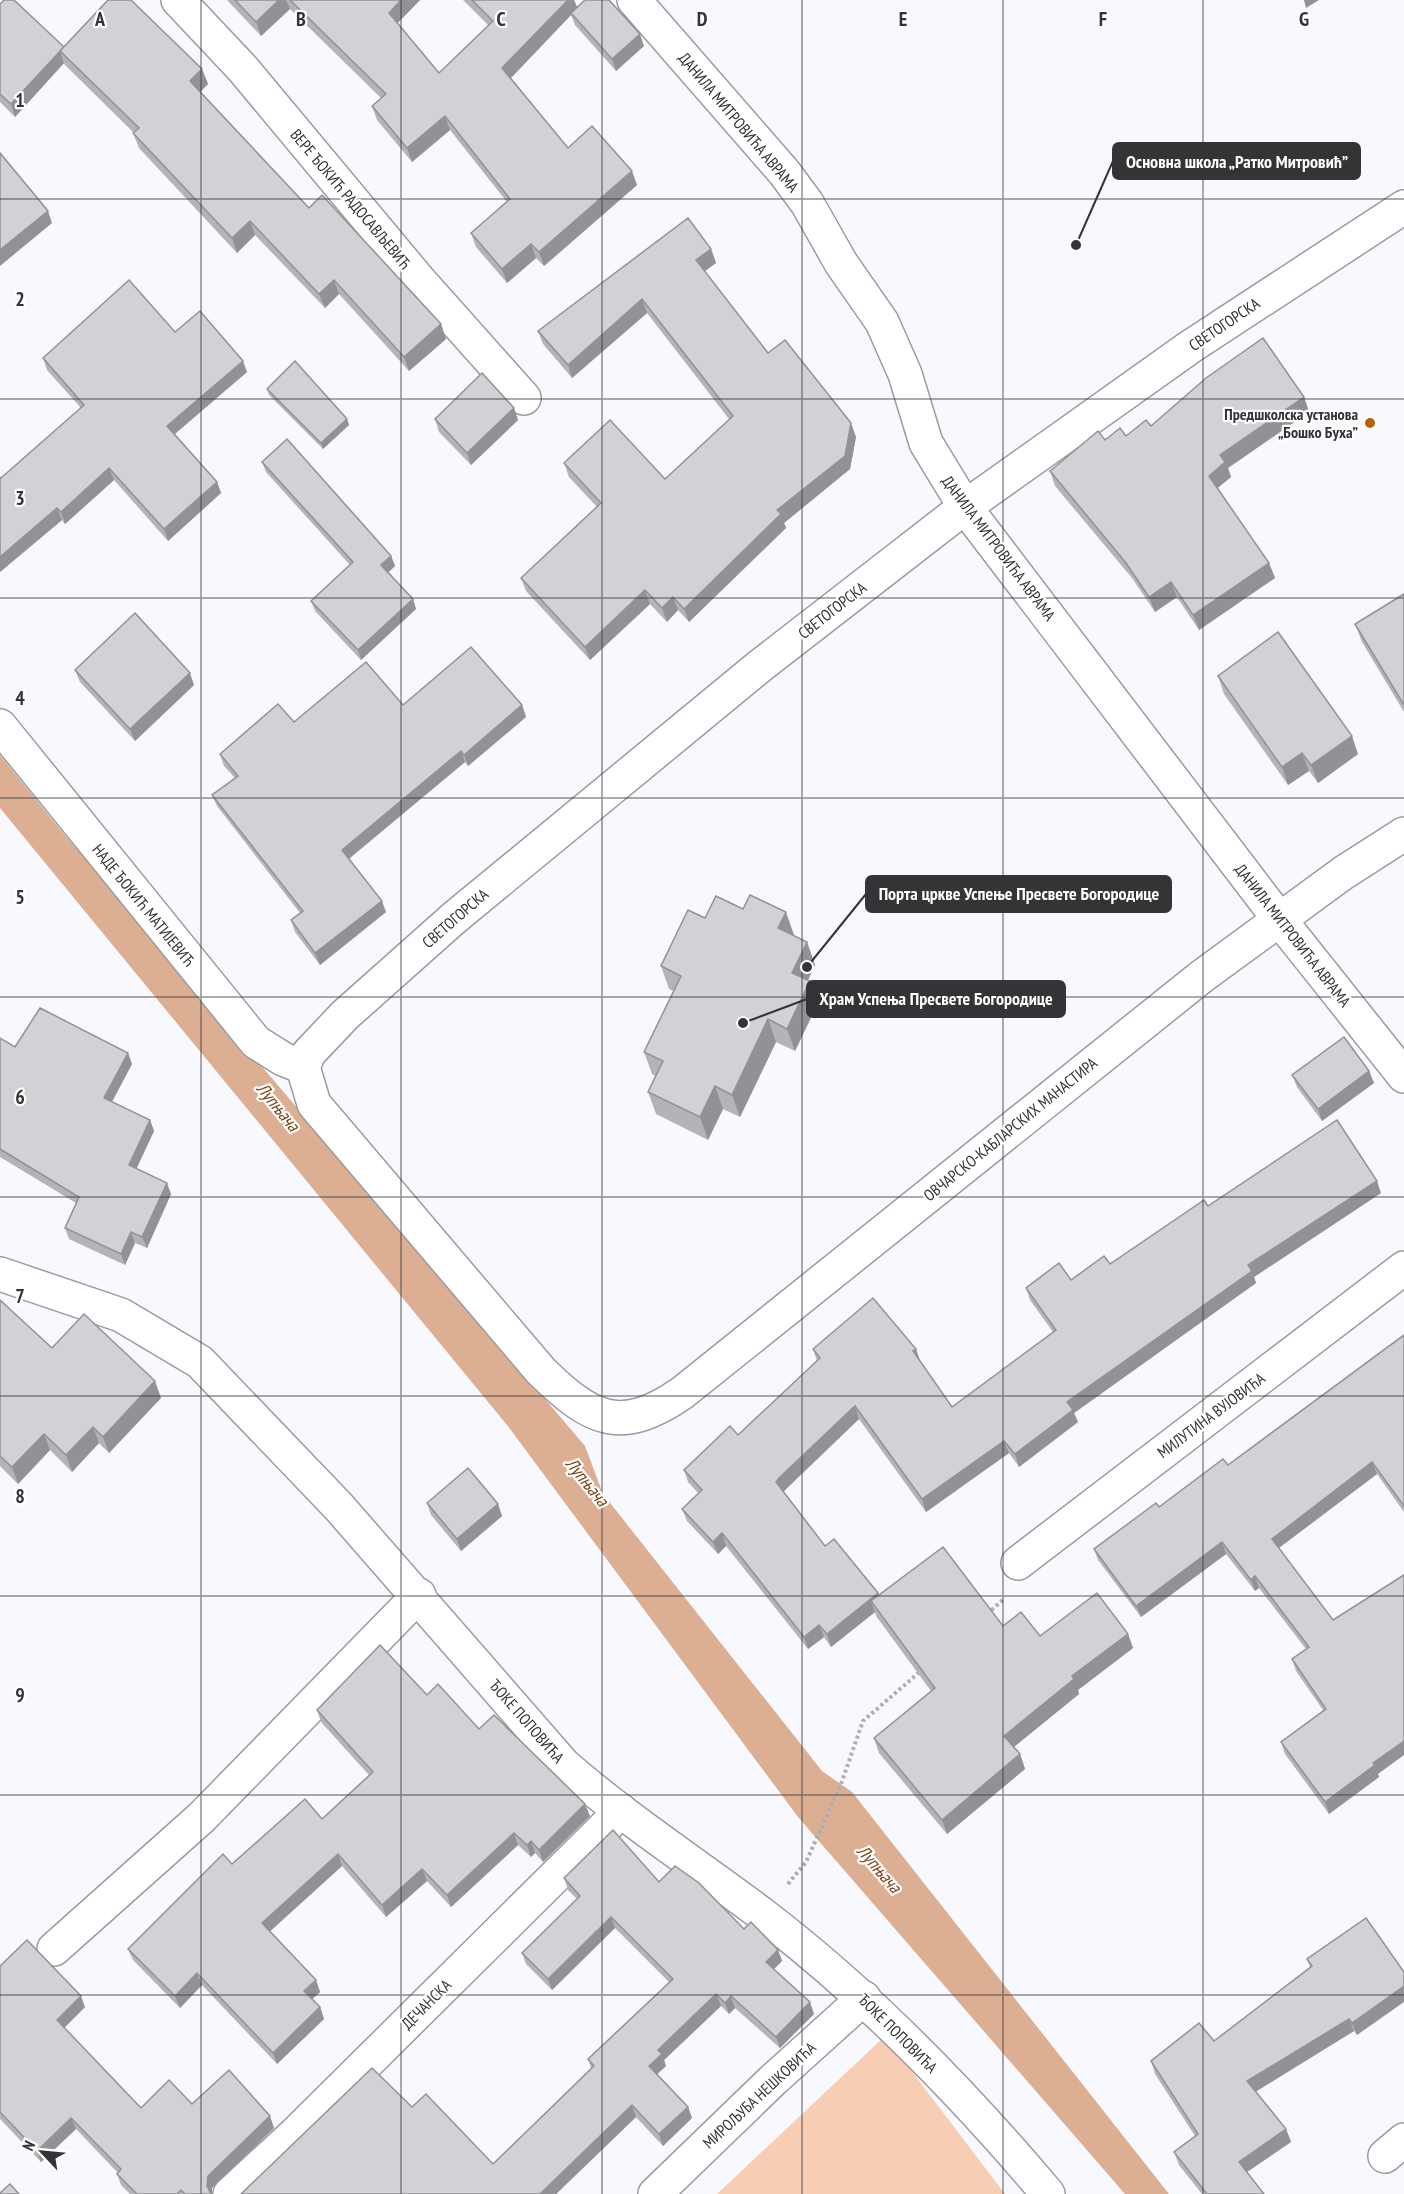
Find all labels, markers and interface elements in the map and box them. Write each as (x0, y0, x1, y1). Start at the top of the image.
text: A (94, 6, 106, 32)
text: B (296, 6, 306, 32)
text: C (496, 6, 506, 32)
text: D (697, 6, 708, 32)
text: E (899, 6, 907, 32)
text: F (1099, 6, 1107, 32)
text: G (1299, 6, 1309, 32)
street label: ДАНИЛА МИТРОВИЋА АВРАМА (675, 48, 804, 196)
text: 1 (15, 87, 25, 113)
street label: ВЕРЕ ЂОКИЋ РАДОСАВЉЕВИЋ (286, 125, 416, 273)
callout: Основна школа „Ратко Митровић” (1113, 143, 1360, 179)
text: Основна школа „Ратко Митровић” (1126, 150, 1348, 173)
text: 2 (15, 286, 25, 312)
street label: СВЕТОГОРСКА (1185, 293, 1264, 355)
place label: Предшколска установа „Бошко Буха” (1224, 404, 1358, 442)
marker: Предшколска установа „Бошко Буха” (1363, 416, 1377, 430)
street label: ДАНИЛА МИТРОВИЋА АВРАМА (938, 471, 1060, 625)
text: 3 (15, 485, 25, 511)
street label: СВЕТОГОРСКА (794, 577, 870, 643)
text: 4 (15, 685, 25, 711)
street label: НАДЕ ЂОКИЋ МАТИЈЕВИЋ (88, 840, 200, 970)
street label: ДАНИЛА МИТРОВИЋА АВРАМА (1231, 859, 1355, 1011)
callout: Порта цркве Успење Пресвете Богородице (866, 876, 1171, 912)
text: Порта цркве Успење Пресвете Богородице (879, 882, 1160, 905)
text: 5 (15, 884, 25, 910)
street label: СВЕТОГОРСКА (418, 884, 492, 952)
callout: Храм Успења Пресвете Богородице (807, 981, 1065, 1017)
text: Храм Успења Пресвете Богородице (819, 987, 1053, 1010)
street label: ОВЧАРСКО-КАБЛАРСКИХ МАНАСТИРА (919, 1052, 1101, 1205)
water label: Лупњача (251, 1077, 306, 1136)
text: 6 (15, 1084, 25, 1110)
text: 7 (15, 1283, 25, 1309)
street label: МИЛУТИНА ВУЈОВИЋА (1153, 1368, 1269, 1462)
water label: Лупњача (560, 1452, 615, 1511)
text: 8 (15, 1483, 25, 1509)
street label: ЂОКЕ ПОПОВИЋА (485, 1675, 569, 1767)
text: 9 (15, 1682, 25, 1708)
water label: Лупњача (852, 1839, 907, 1898)
street label: ДЕЧАНСКА (397, 1975, 455, 2033)
street label: ЂОКЕ ПОПОВИЋА (854, 1989, 942, 2077)
street label: МИРОЉУБА НЕШКОВИЋА (698, 2037, 820, 2153)
north arrow (12, 2122, 72, 2182)
text: N (18, 2137, 39, 2154)

